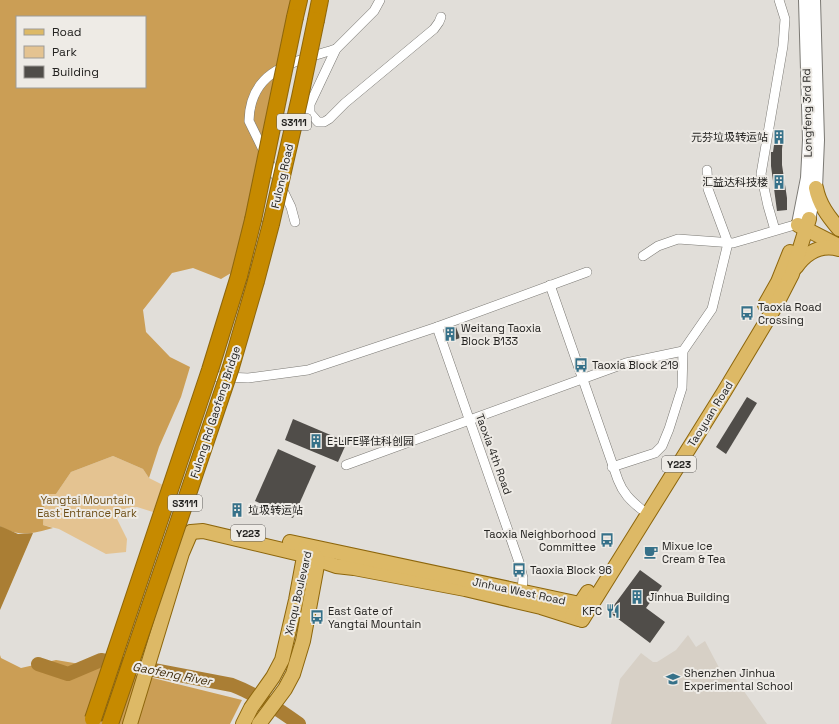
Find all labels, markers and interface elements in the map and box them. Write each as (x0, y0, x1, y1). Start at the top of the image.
legend (16, 16, 146, 88)
text: Road (52, 24, 81, 40)
text: Park (52, 44, 77, 60)
text: Building (52, 64, 99, 80)
street label: Longfeng 3rd Rd (799, 68, 815, 158)
road number: S3111 (277, 114, 311, 130)
building icon: 元芬垃圾转运站 (771, 129, 787, 145)
place label: 元芬垃圾转运站 (691, 130, 768, 144)
street label: Fulong Road (268, 142, 296, 210)
building icon: 汇益达科技楼 (771, 174, 787, 190)
place label: 汇益达科技楼 (702, 175, 768, 189)
place label: Taoxia Road Crossing (758, 300, 822, 327)
bus stop icon: Taoxia Road Crossing (739, 305, 755, 321)
place label: Weitang Taoxia Block B133 (461, 321, 542, 348)
building icon: Weitang Taoxia Block B133 (442, 326, 458, 342)
street label: Fulong Rd Gaofeng Bridge (187, 344, 243, 480)
bus stop icon: Taoxia Block 219 (573, 357, 589, 373)
place label: Taoxia Block 219 (592, 358, 679, 372)
street label: Taoyuan Road (684, 379, 736, 449)
street label: Taoxia 4th Road (473, 412, 515, 496)
building icon: E-LIFE驿住科创园 (308, 433, 324, 449)
place label: E-LIFE驿住科创园 (327, 434, 414, 448)
road number: Y223 (662, 456, 696, 472)
park label: Yangtai Mountain East Entrance Park (37, 493, 137, 520)
road number: S3111 (168, 495, 202, 511)
building icon: 垃圾转运站 (229, 502, 245, 518)
place label: 垃圾转运站 (248, 503, 303, 517)
road number: Y223 (231, 525, 265, 541)
place label: Taoxia Neighborhood Committee (484, 527, 596, 554)
bus stop icon: Taoxia Neighborhood Committee (599, 532, 615, 548)
place label: Mixue Ice Cream & Tea (662, 539, 726, 566)
cafe icon: Mixue Ice Cream & Tea (643, 544, 659, 560)
street label: Xinqu Boulevard (282, 550, 314, 636)
bus stop icon: Taoxia Block 96 (511, 562, 527, 578)
place label: Taoxia Block 96 (530, 563, 612, 577)
street label: Jinhua West Road (471, 574, 567, 608)
building icon: Jinhua Building (629, 589, 645, 605)
place label: Jinhua Building (648, 590, 730, 604)
restaurant icon: KFC (605, 603, 621, 619)
place label: East Gate of Yangtai Mountain (328, 604, 421, 631)
place label: KFC (582, 604, 602, 618)
bus stop icon: East Gate of Yangtai Mountain (309, 609, 325, 625)
water label: Gaofeng River (131, 658, 214, 690)
place label: Shenzhen Jinhua Experimental School (684, 666, 793, 693)
school or university icon: Shenzhen Jinhua Experimental School (665, 671, 681, 687)

